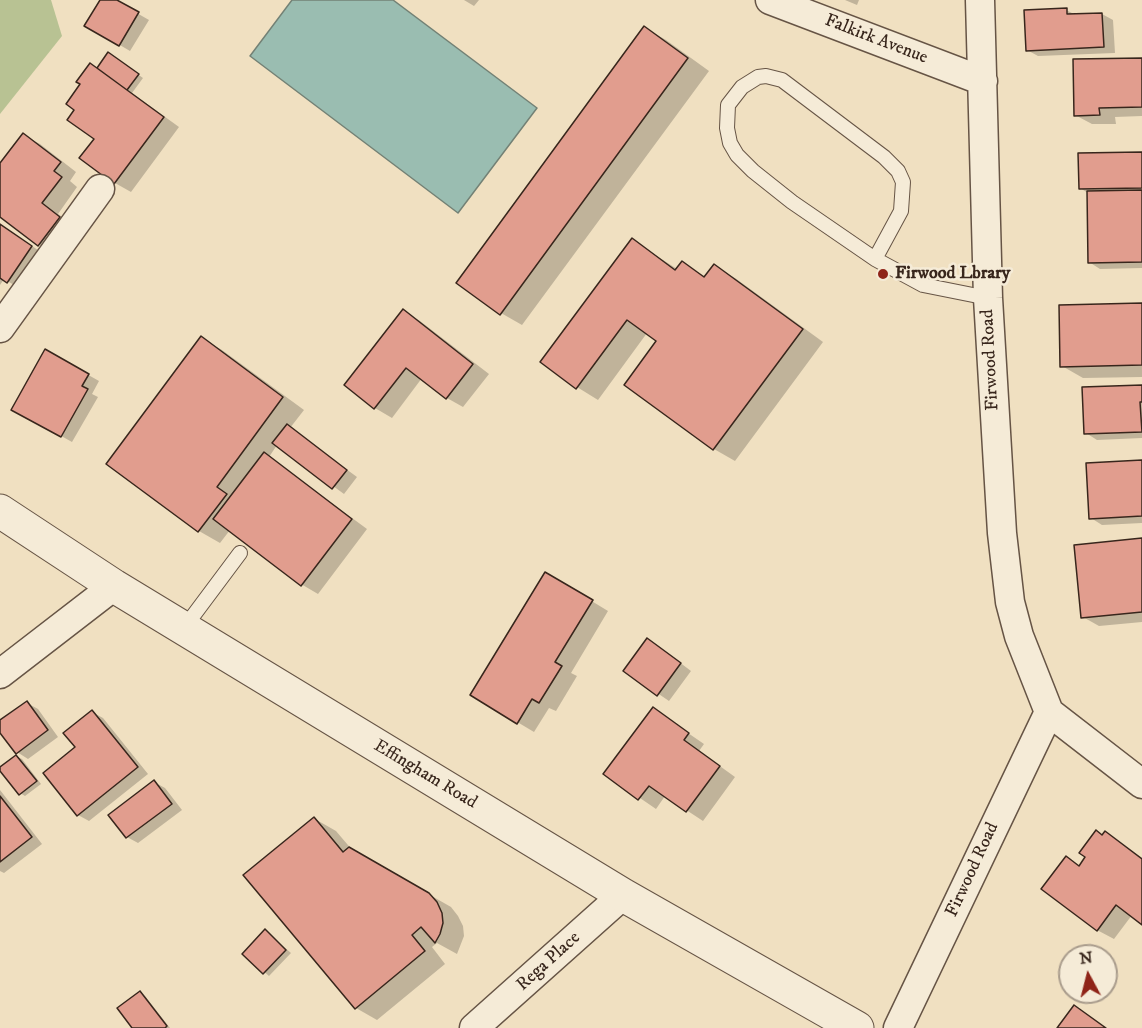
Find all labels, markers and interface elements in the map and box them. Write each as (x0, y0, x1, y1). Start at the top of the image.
street label: Falkirk Avenue (822, 10, 930, 70)
place label: Firwood Lbrary (895, 263, 1010, 285)
marker: Firwood Lbrary (876, 267, 890, 281)
street label: Firwood Road (978, 309, 1004, 411)
street label: Effingham Road (369, 736, 481, 814)
street label: Firwood Road (942, 819, 1004, 921)
street label: Rega Place (513, 928, 585, 996)
north arrow (1058, 944, 1118, 1004)
text: N (1078, 947, 1094, 969)

